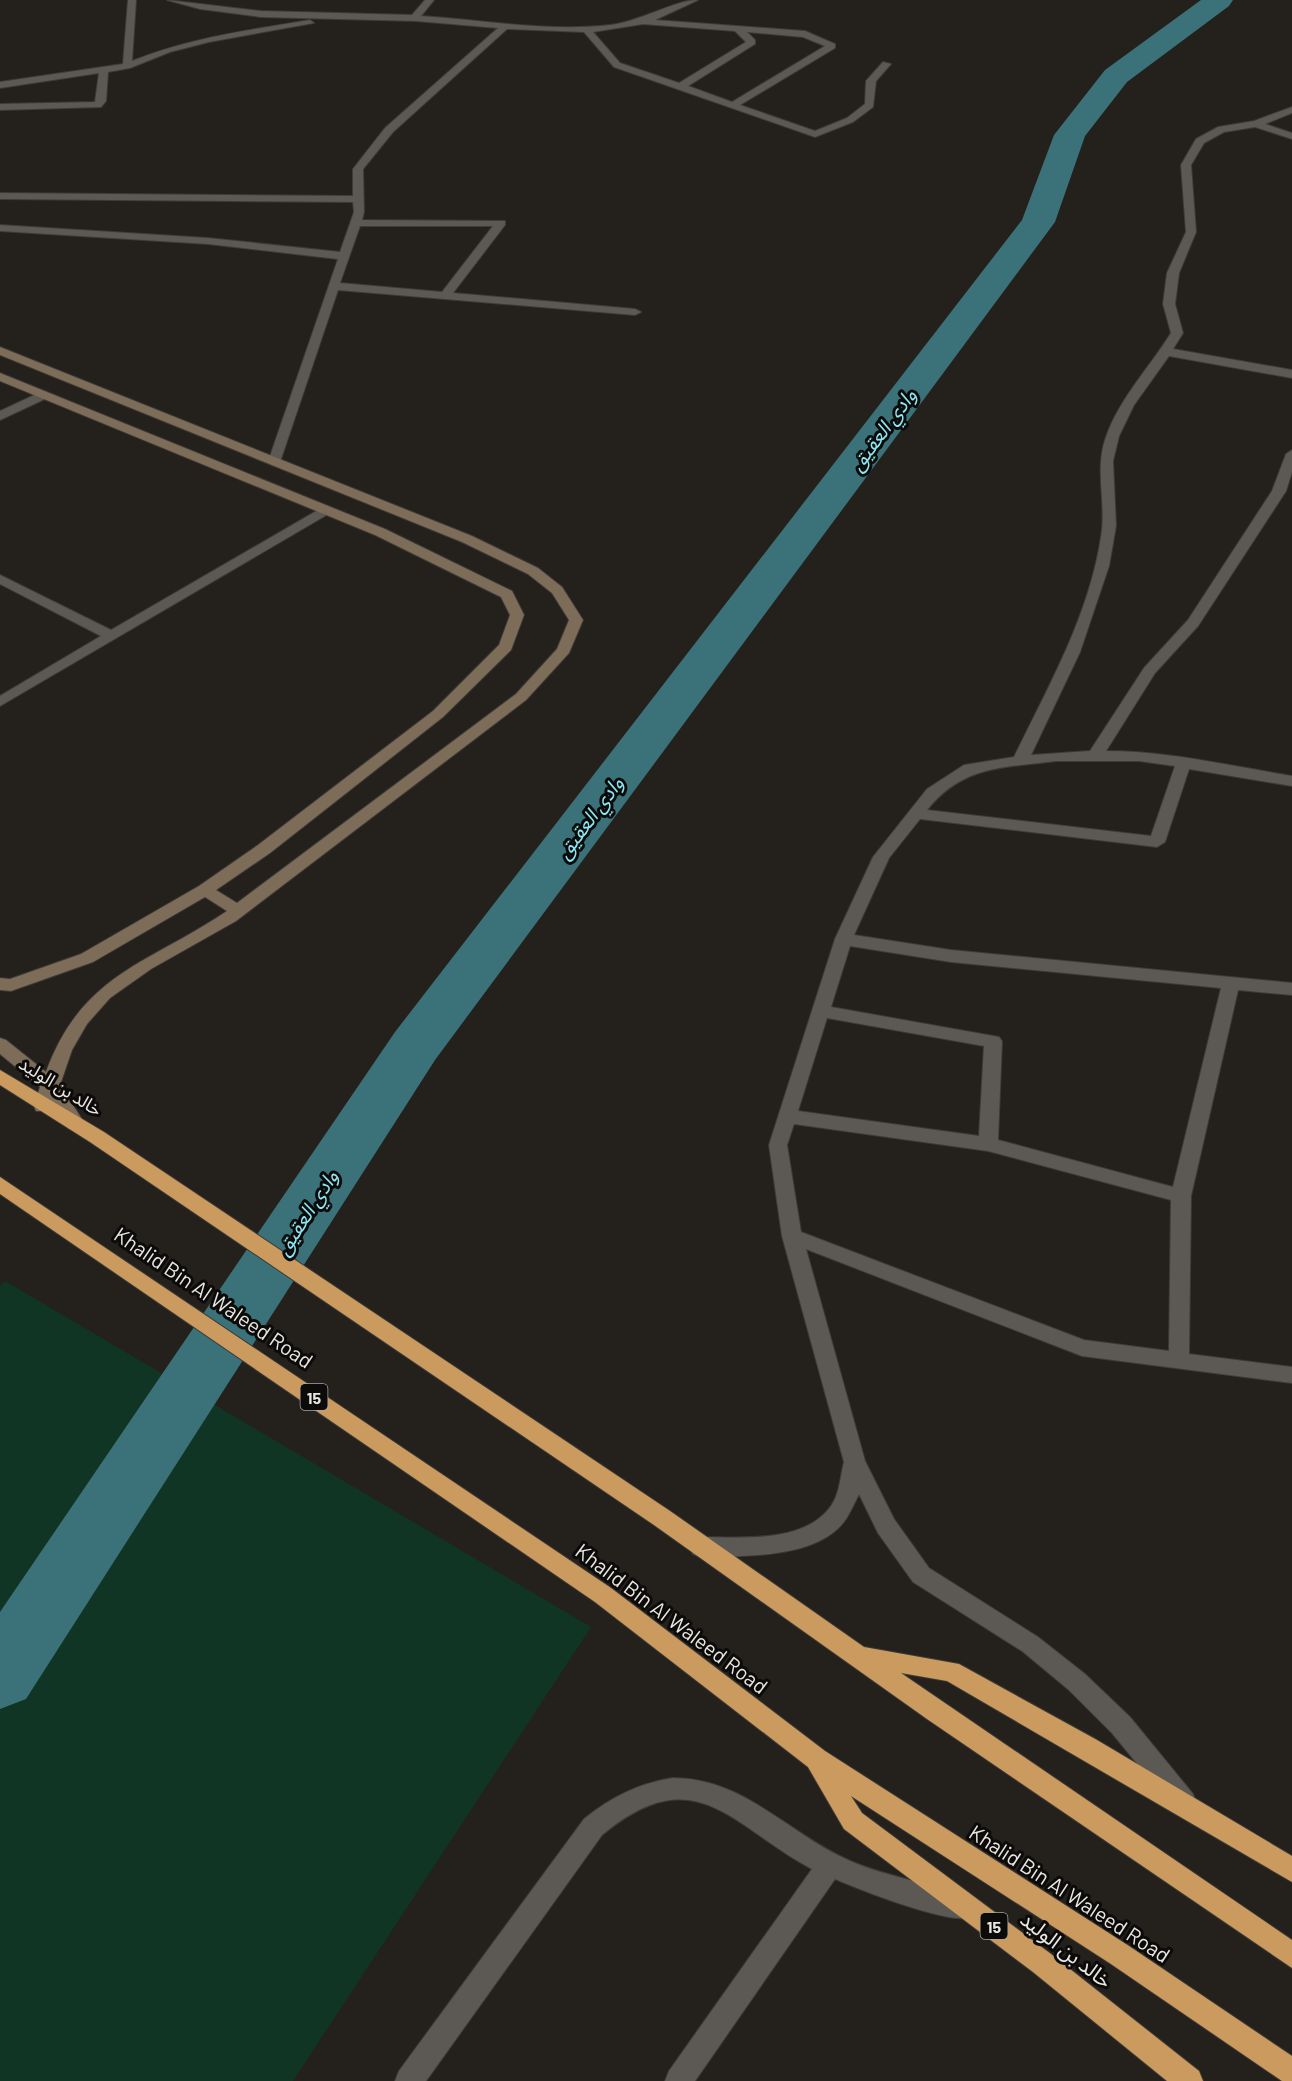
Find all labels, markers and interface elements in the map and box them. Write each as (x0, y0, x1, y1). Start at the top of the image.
water label: وادي العقيق (843, 383, 924, 477)
water label: وادي العقيق (550, 771, 631, 865)
street label: خالد بن الوليد (15, 1052, 107, 1121)
water label: وادي العقيق (270, 1165, 346, 1261)
street label: Khalid Bin Al Waleed Road (110, 1221, 318, 1373)
road number: 15 (300, 1384, 328, 1410)
street label: Khalid Bin Al Waleed Road (571, 1538, 773, 1698)
street label: Khalid Bin Al Waleed Road (965, 1819, 1175, 1967)
street label: خالد بن الوليد (1016, 1905, 1118, 1993)
road number: 15 (980, 1913, 1008, 1939)

